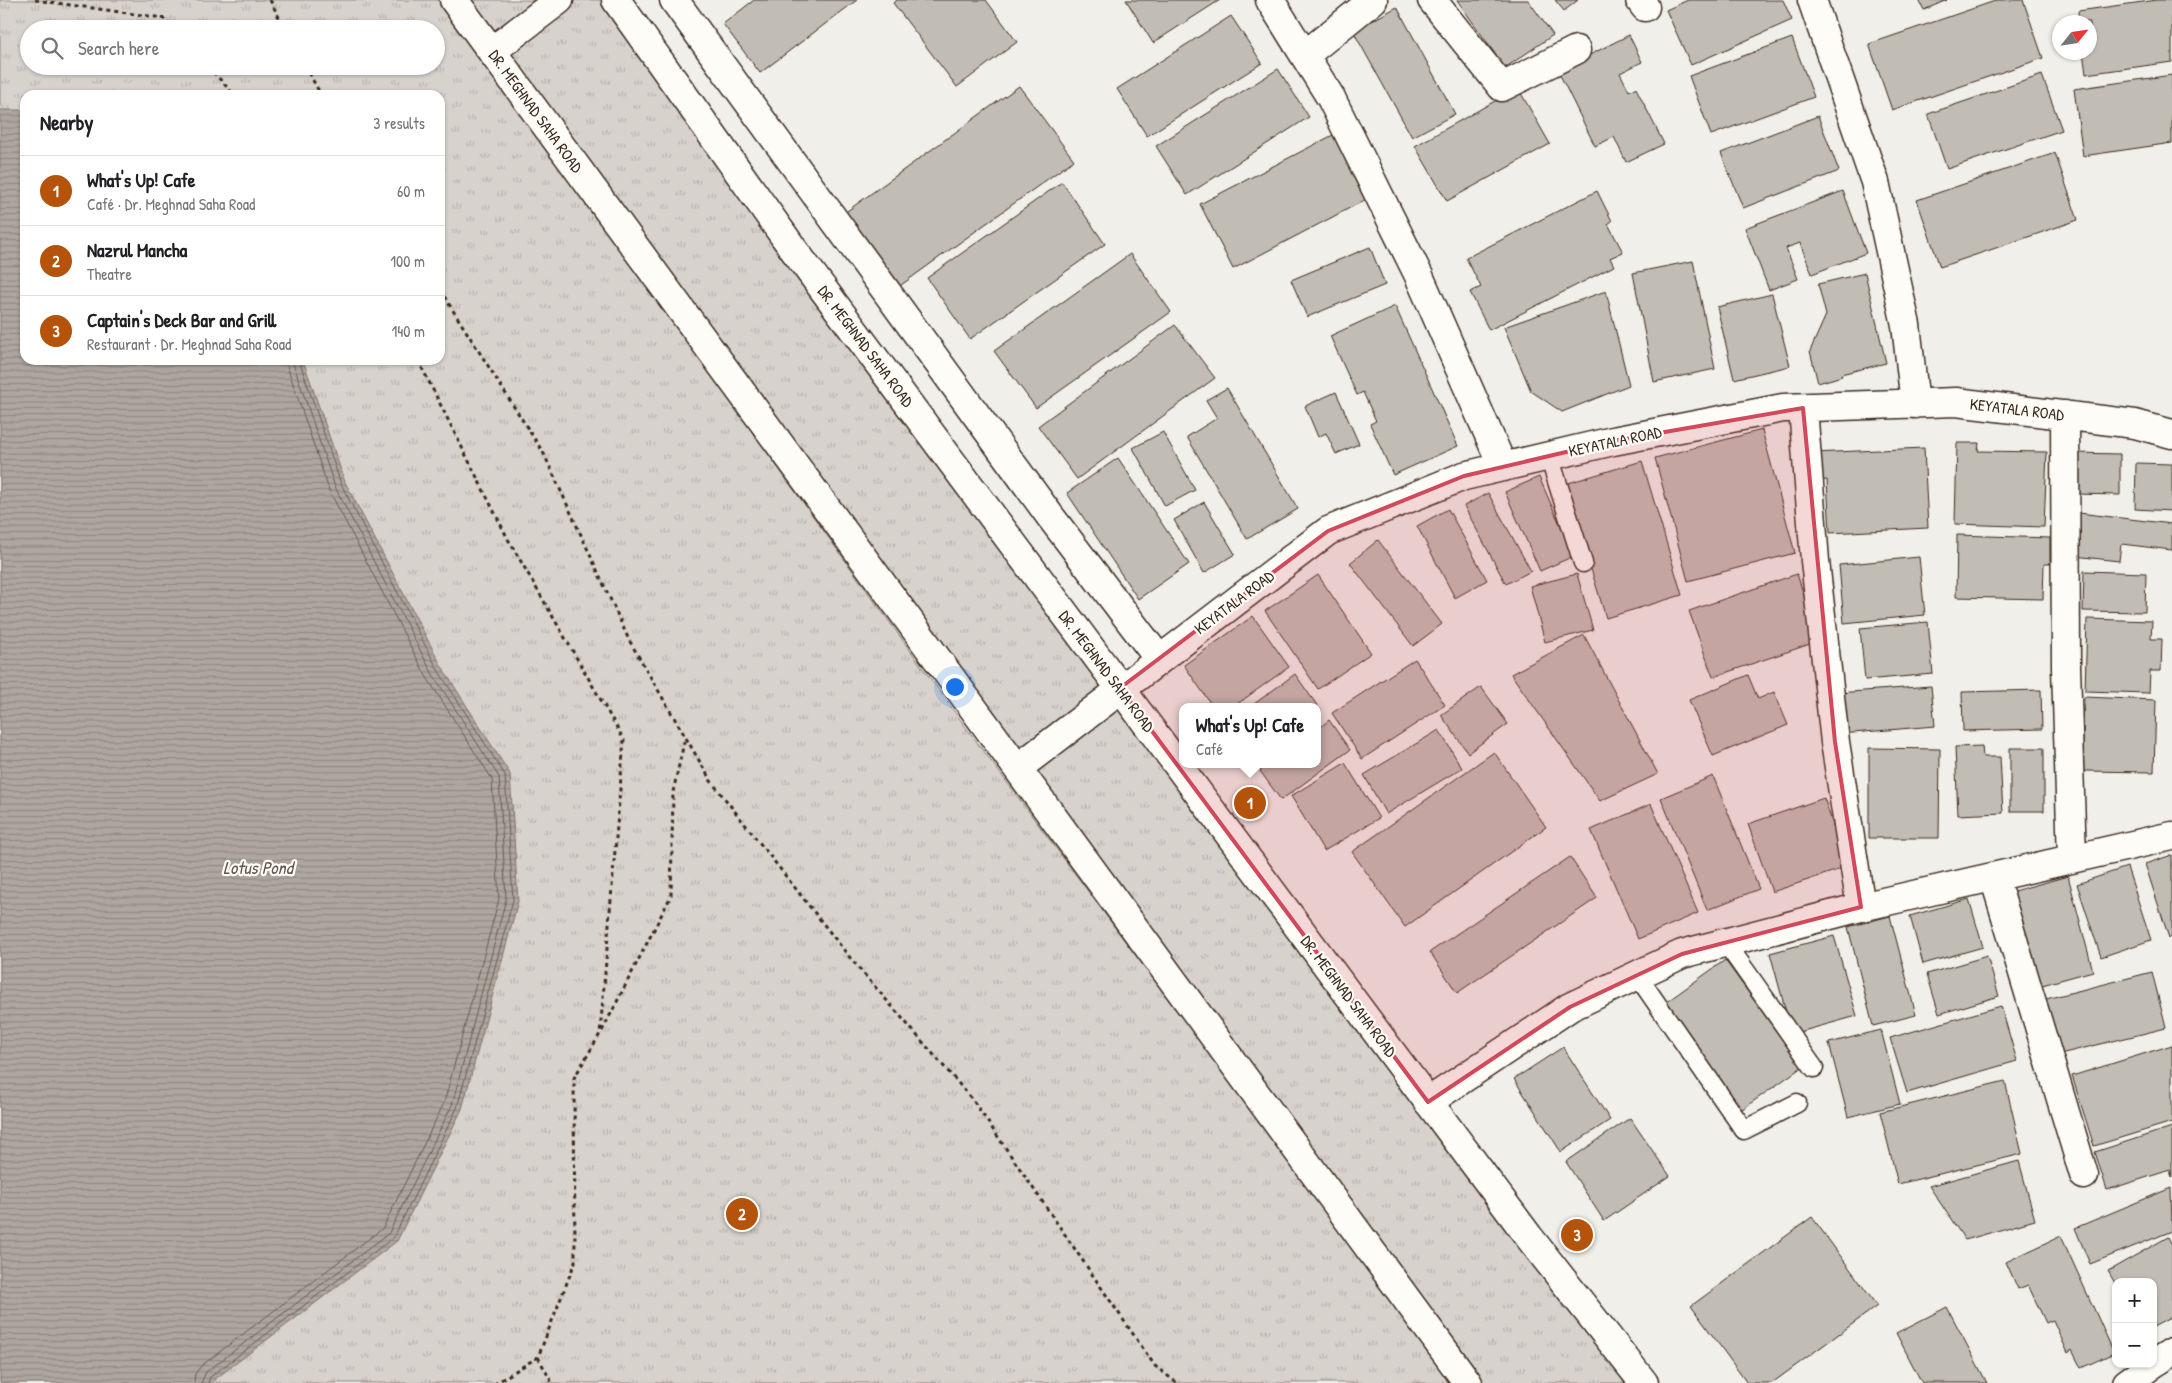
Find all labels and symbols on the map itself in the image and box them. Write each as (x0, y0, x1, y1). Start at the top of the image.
north arrow (2052, 15, 2097, 60)
street label: DR. MEGHNAD SAHA ROAD (484, 45, 588, 177)
street label: DR. MEGHNAD SAHA ROAD (813, 281, 919, 412)
street label: KEYATALA ROAD (1969, 392, 2066, 426)
street label: KEYATALA ROAD (1566, 420, 1664, 462)
street label: KEYATALA ROAD (1190, 565, 1279, 639)
street label: DR. MEGHNAD SAHA ROAD (1054, 606, 1160, 737)
your location (942, 674, 968, 700)
pin: 1 (1234, 784, 1266, 822)
water label: Lotus Pond (223, 855, 296, 880)
street label: DR. MEGHNAD SAHA ROAD (1296, 931, 1402, 1062)
pin: 2 (726, 1195, 758, 1233)
pin: 3 (1561, 1216, 1593, 1254)

